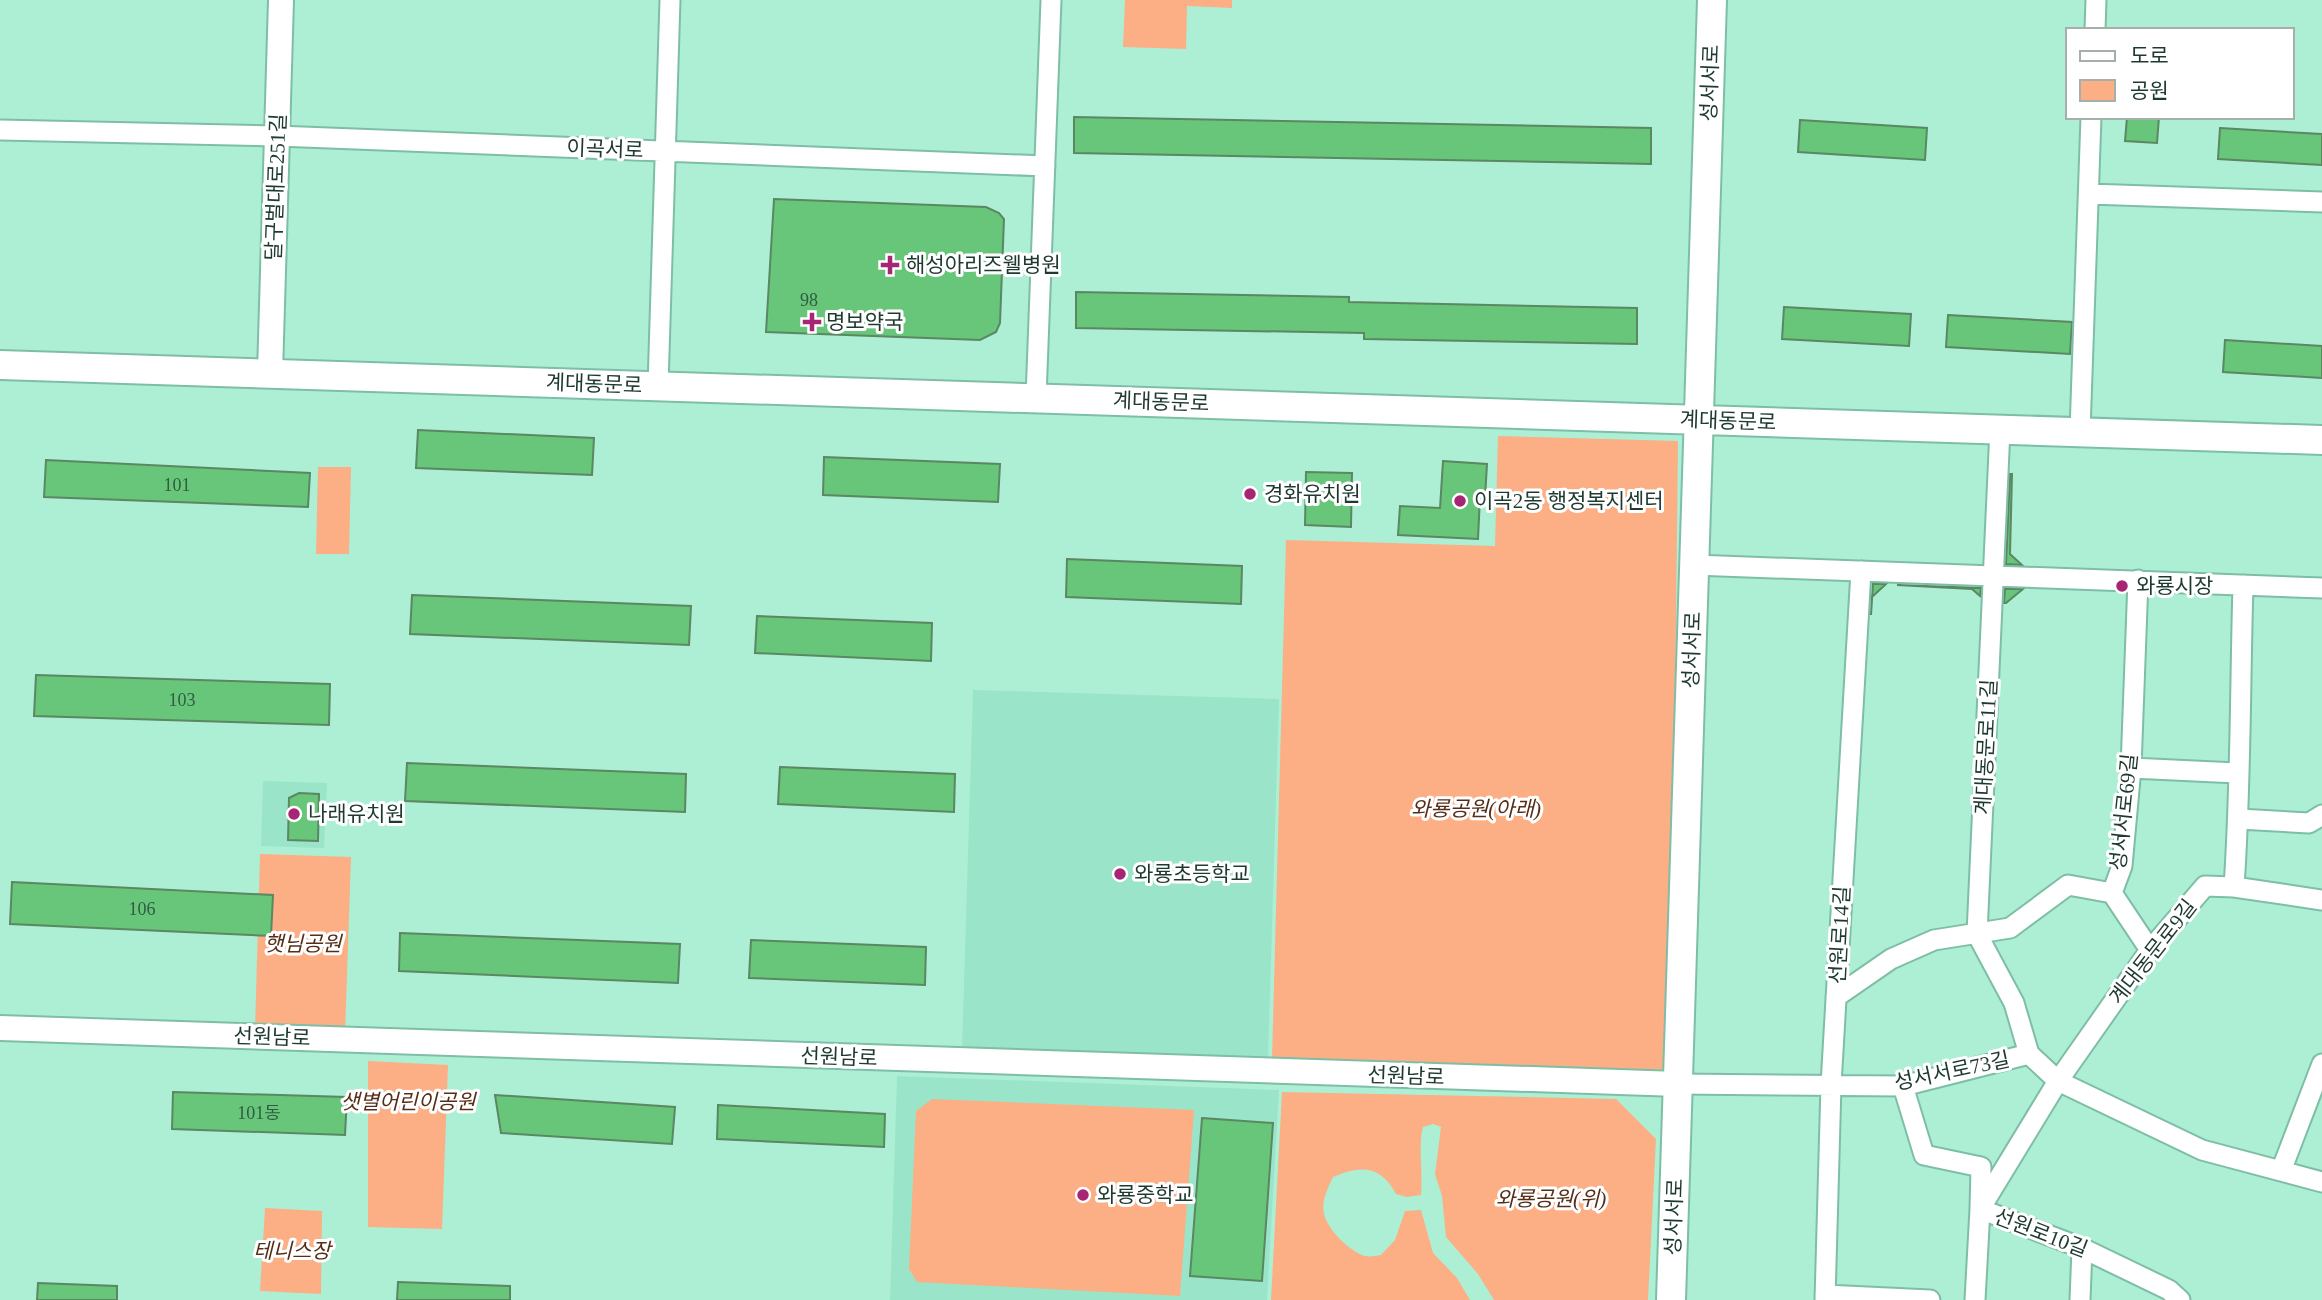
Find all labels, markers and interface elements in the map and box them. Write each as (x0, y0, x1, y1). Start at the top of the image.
legend (2066, 28, 2294, 119)
street label: 성서서로 (1697, 44, 1723, 122)
text: 도로 (2130, 44, 2169, 68)
text: 공원 (2130, 79, 2169, 103)
street label: 달구벌대로251길 (261, 113, 291, 261)
street label: 이곡서로 (566, 136, 644, 162)
place label: 해성아리즈웰병원 (906, 253, 1061, 277)
marker: 해성아리즈웰병원 (880, 255, 900, 275)
house number: 98 (800, 290, 818, 310)
place label: 명보약국 (826, 310, 903, 334)
marker: 명보약국 (804, 314, 820, 330)
street label: 계대동문로 (545, 370, 643, 398)
street label: 계대동문로 (1112, 388, 1210, 416)
street label: 계대동문로 (1679, 407, 1777, 435)
house number: 101 (164, 475, 191, 495)
place label: 경화유치원 (1264, 482, 1361, 506)
marker: 경화유치원 (1242, 486, 1258, 502)
place label: 이곡2동 행정복지센터 (1474, 489, 1664, 513)
marker: 이곡2동 행정복지센터 (1452, 493, 1468, 509)
place label: 와룡시장 (2136, 574, 2213, 598)
marker: 와룡시장 (2114, 578, 2130, 594)
street label: 성서서로 (1679, 611, 1705, 689)
street label: 계대동문로11길 (1970, 678, 2002, 816)
house number: 103 (169, 690, 196, 710)
street label: 성서서로69길 (2106, 752, 2142, 872)
park label: 와룡공원(아래) (1411, 797, 1541, 821)
place label: 나래유치원 (308, 802, 405, 826)
marker: 나래유치원 (286, 806, 302, 822)
place label: 와룡초등학교 (1134, 862, 1250, 886)
marker: 와룡초등학교 (1112, 866, 1128, 882)
street label: 선원로14길 (1825, 885, 1855, 985)
street label: 계대동문로9길 (2105, 895, 2201, 1009)
house number: 106 (129, 899, 156, 919)
park label: 햇님공원 (264, 932, 343, 956)
street label: 선원남로 (233, 1024, 311, 1050)
street label: 선원남로 (800, 1044, 878, 1070)
street label: 성서서로73길 (1892, 1047, 2012, 1095)
street label: 선원남로 (1367, 1063, 1445, 1089)
park label: 샛별어린이공원 (340, 1090, 477, 1114)
house number: 101동 (237, 1103, 281, 1123)
street label: 성서서로 (1661, 1178, 1687, 1256)
place label: 와룡중학교 (1097, 1183, 1194, 1207)
marker: 와룡중학교 (1075, 1187, 1091, 1203)
park label: 와룡공원(위) (1496, 1187, 1606, 1211)
street label: 선원로10길 (1991, 1204, 2091, 1262)
park label: 테니스장 (253, 1239, 333, 1263)

